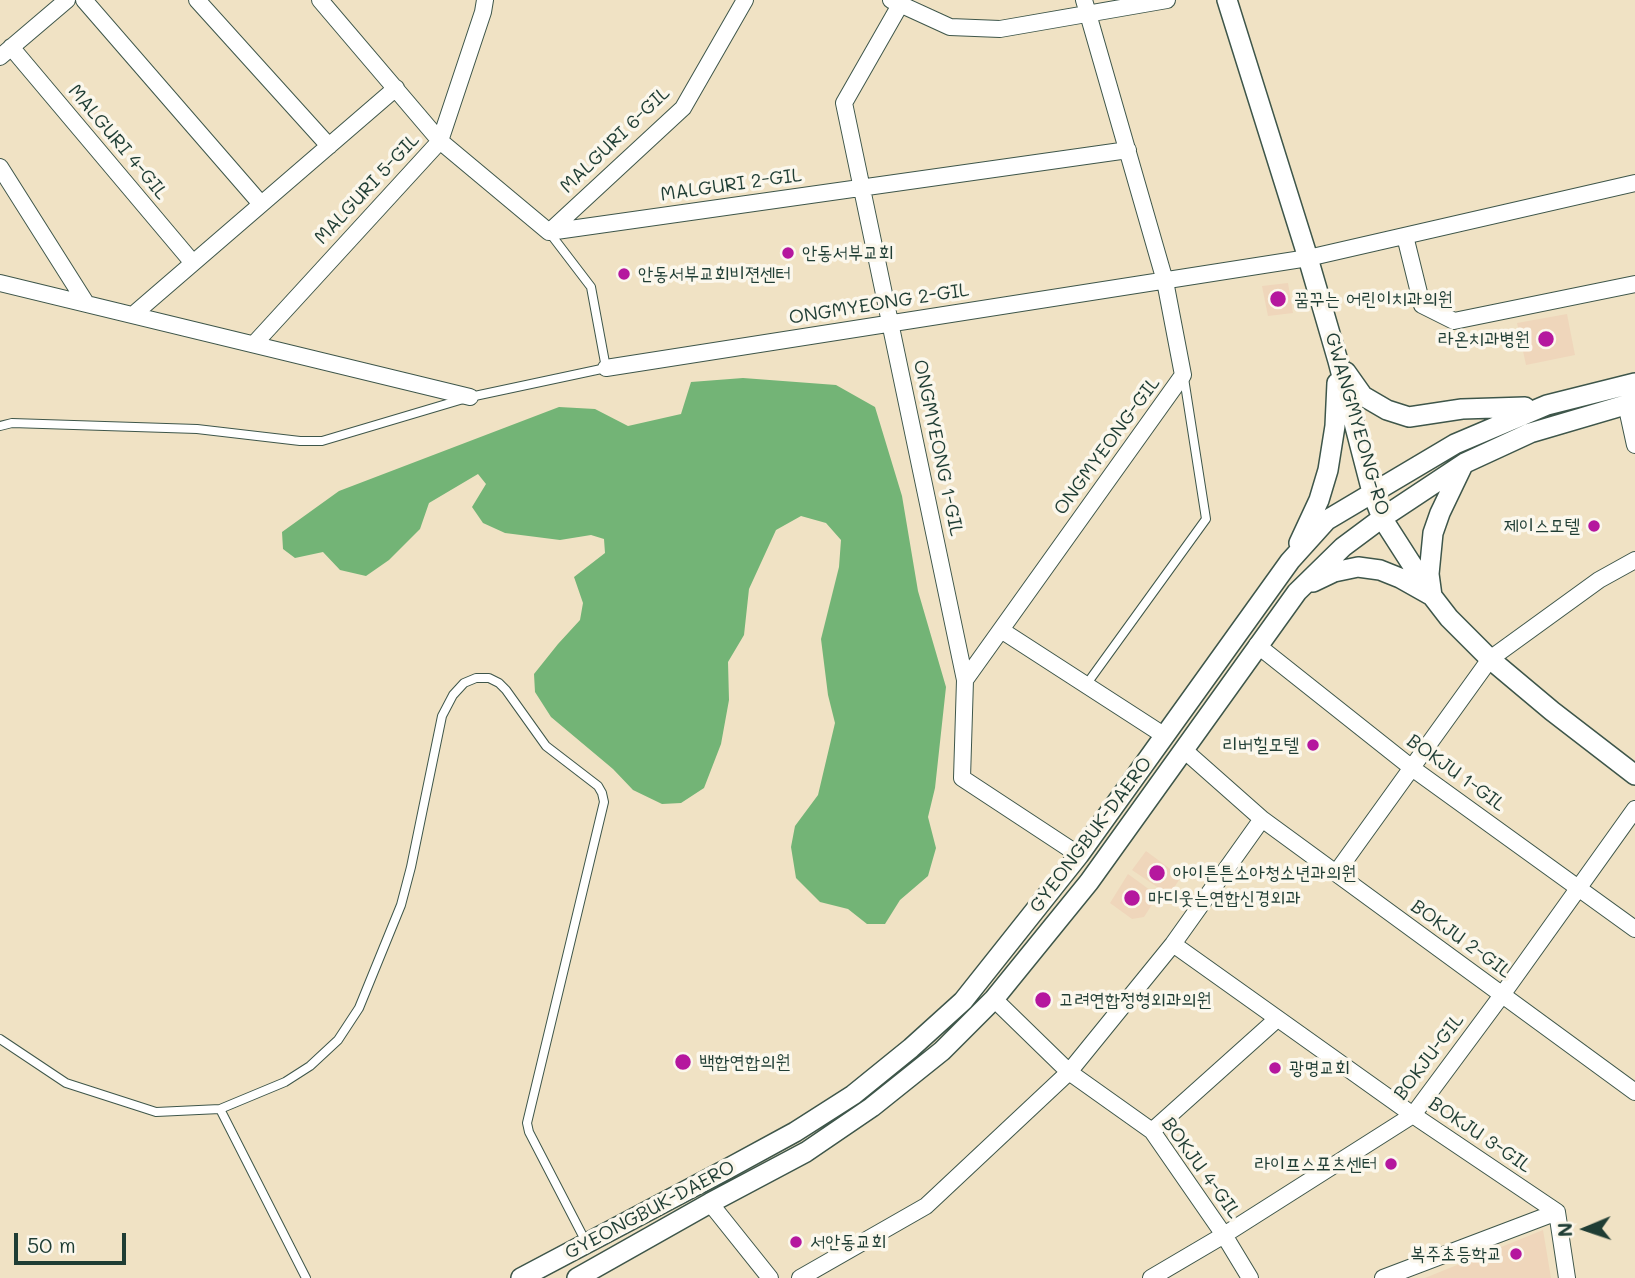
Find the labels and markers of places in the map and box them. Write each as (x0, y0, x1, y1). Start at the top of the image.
place label: 안동서부교회 (802, 242, 894, 264)
marker: 안동서부교회 (780, 245, 796, 261)
place label: 안동서부교회비젼센터 (638, 263, 791, 285)
marker: 안동서부교회비젼센터 (616, 266, 632, 282)
place label: 꿈꾸는 어린이치과의원 (1294, 288, 1453, 310)
marker: 꿈꾸는 어린이치과의원 (1268, 289, 1288, 309)
place label: 라온치과병원 (1438, 328, 1530, 350)
marker: 라온치과병원 (1536, 329, 1556, 349)
place label: 제이스모텔 (1504, 515, 1580, 537)
marker: 제이스모텔 (1586, 518, 1602, 534)
place label: 리버힐모텔 (1223, 734, 1299, 756)
marker: 리버힐모텔 (1305, 737, 1321, 753)
place label: 아이튼튼소아청소년과의원 (1173, 862, 1356, 884)
marker: 아이튼튼소아청소년과의원 (1147, 863, 1167, 883)
place label: 마디웃는연합신경외과 (1148, 887, 1301, 909)
marker: 마디웃는연합신경외과 (1122, 888, 1142, 908)
place label: 고려연합정형외과의원 (1059, 989, 1212, 1011)
marker: 고려연합정형외과의원 (1033, 990, 1053, 1010)
place label: 백합연합의원 (699, 1051, 791, 1073)
marker: 백합연합의원 (673, 1052, 693, 1072)
place label: 광명교회 (1289, 1057, 1350, 1079)
marker: 광명교회 (1267, 1060, 1283, 1076)
place label: 라이프스포츠센터 (1255, 1153, 1377, 1175)
marker: 라이프스포츠센터 (1383, 1156, 1399, 1172)
place label: 서안동교회 (810, 1231, 886, 1253)
marker: 서안동교회 (788, 1234, 804, 1250)
place label: 복주초등학교 (1410, 1243, 1502, 1265)
marker: 복주초등학교 (1508, 1246, 1524, 1262)

